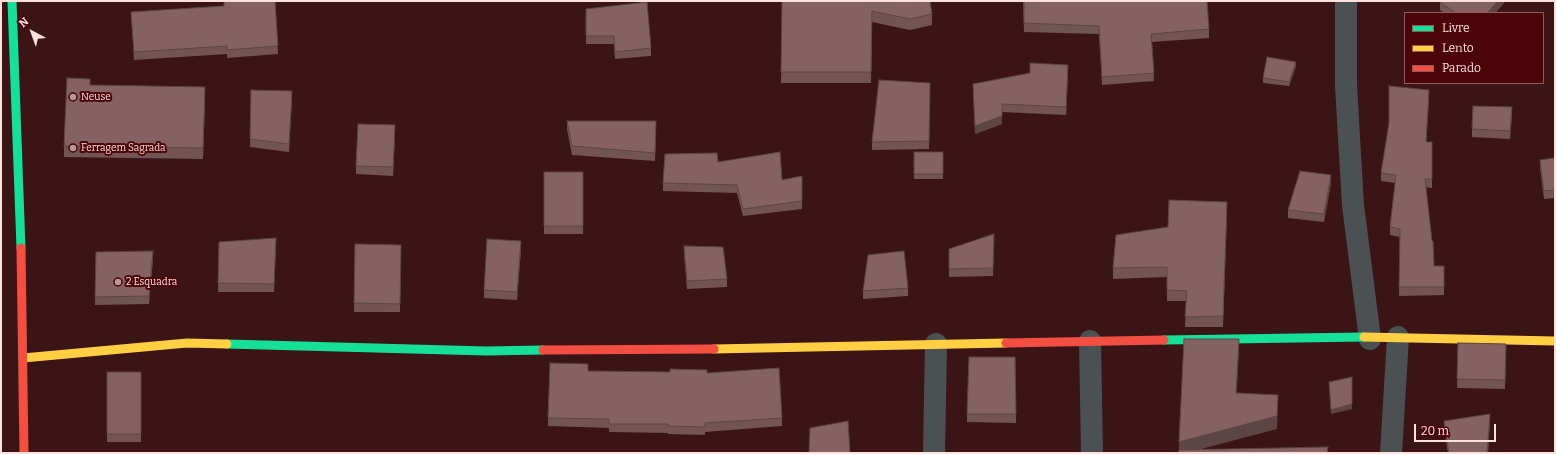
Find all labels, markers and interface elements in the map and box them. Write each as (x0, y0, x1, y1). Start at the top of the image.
north arrow (12, 12, 52, 52)
legend (1404, 12, 1544, 84)
text: N (16, 15, 31, 30)
text: Livre (1442, 21, 1470, 35)
text: Lento (1442, 41, 1474, 55)
text: Parado (1442, 61, 1481, 75)
place label: Neuse (81, 91, 111, 103)
marker: Neuse (68, 92, 78, 102)
place label: Ferragem Sagrada (81, 142, 165, 154)
marker: Ferragem Sagrada (68, 143, 78, 153)
place label: 2 Esquadra (126, 276, 177, 288)
marker: 2 Esquadra (113, 277, 123, 287)
scale bar (1416, 416, 1498, 442)
text: 20 m (1421, 424, 1449, 438)

